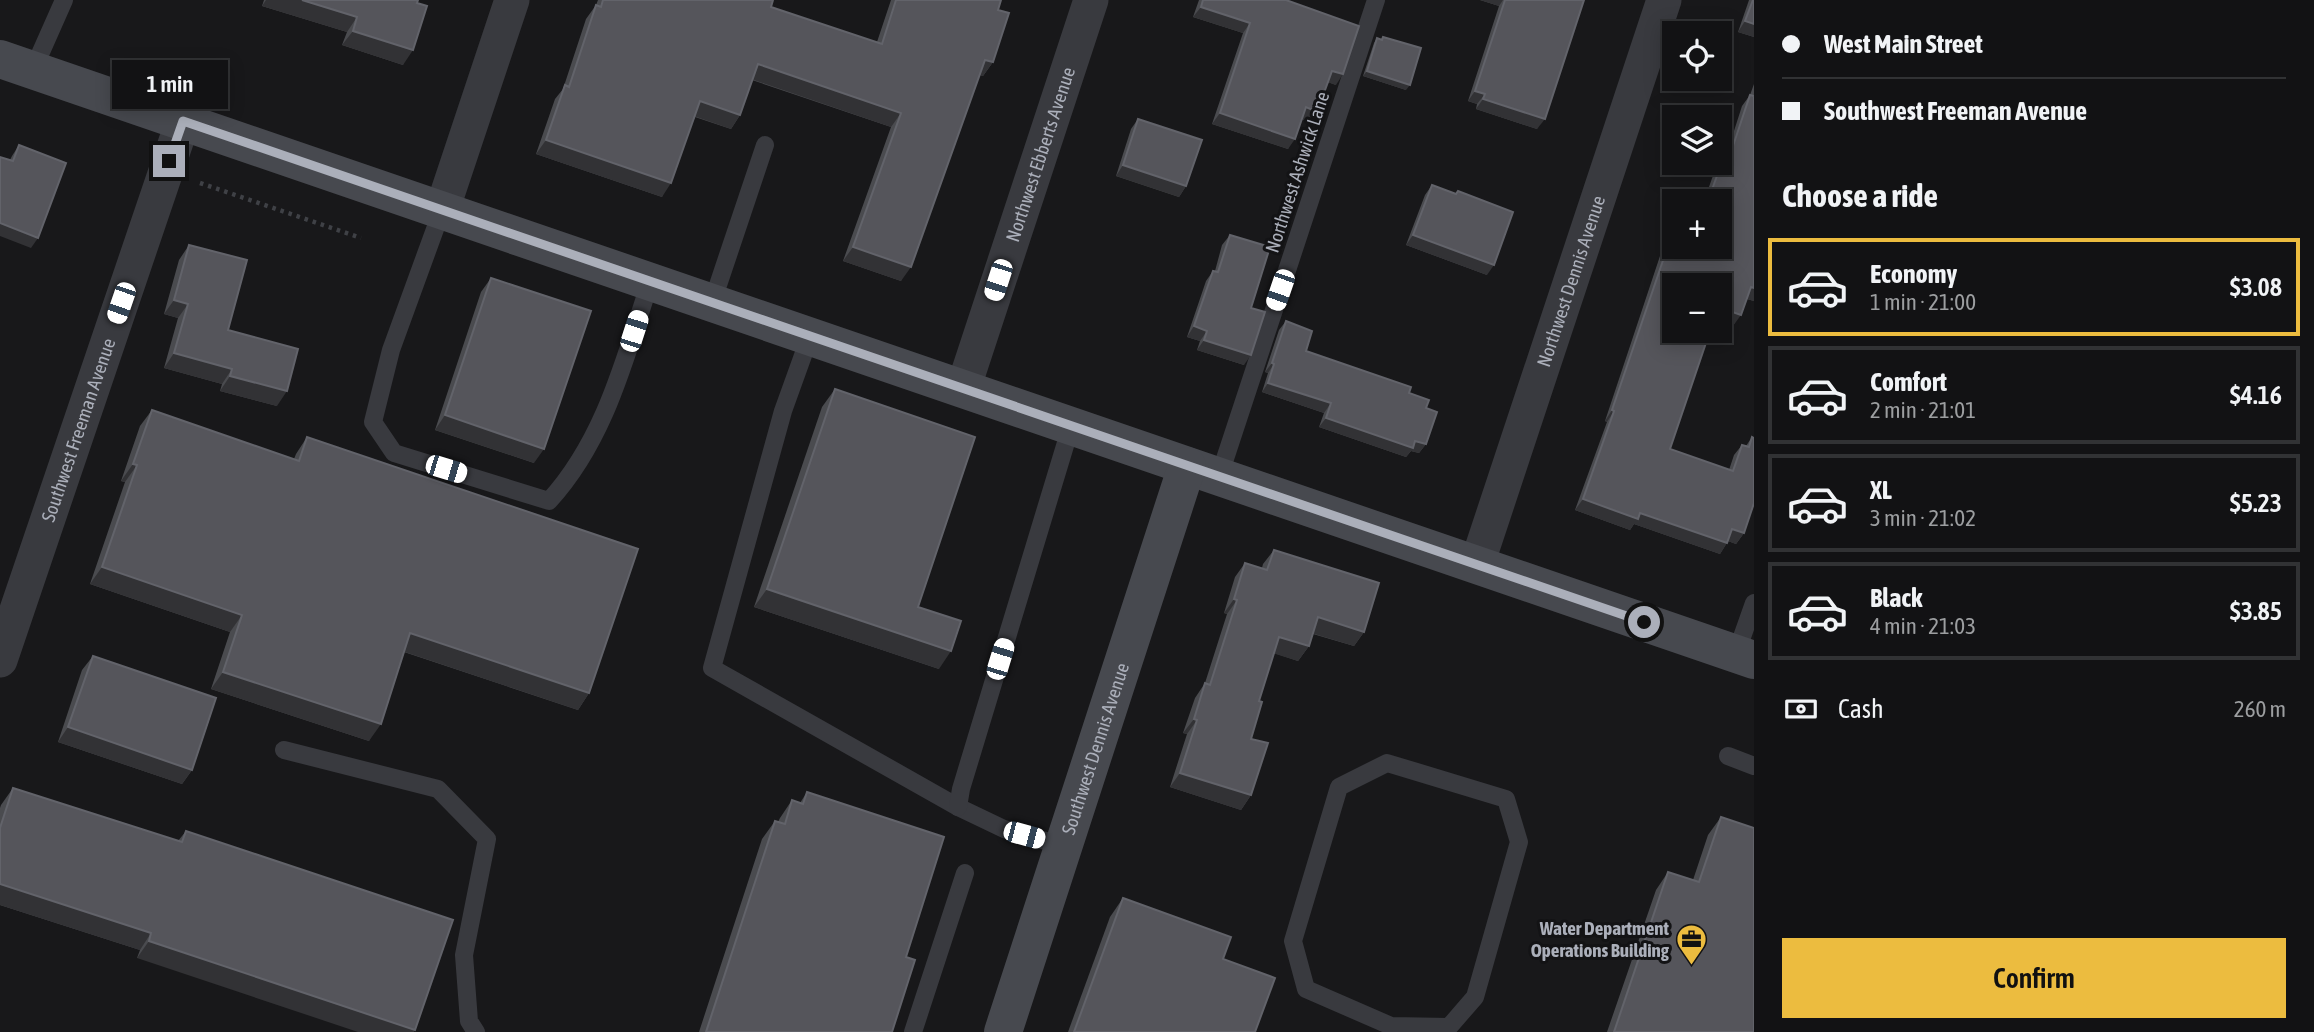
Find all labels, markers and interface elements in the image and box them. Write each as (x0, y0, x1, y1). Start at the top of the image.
map controls (1662, 21, 1732, 343)
button: locate (1662, 21, 1732, 91)
text: West Main Street (1824, 29, 1983, 59)
callout: 1 min (111, 60, 227, 108)
street label: Northwest Ebberts Avenue (1001, 64, 1079, 245)
text: 1 min (147, 71, 193, 97)
street label: Northwest Ashwick Lane (1261, 89, 1333, 255)
text: Southwest Freeman Avenue (1824, 96, 2087, 126)
button: layers (1662, 105, 1732, 175)
route end (153, 145, 185, 177)
text: Choose a ride (1782, 177, 1938, 214)
button: + (1662, 189, 1732, 259)
street label: Northwest Dennis Avenue (1532, 193, 1609, 370)
icon: car (1786, 256, 1849, 319)
car (982, 257, 1015, 303)
text: Economy (1870, 259, 1957, 289)
car (1264, 267, 1297, 313)
text: $3.08 (2230, 272, 2282, 302)
button: − (1662, 273, 1732, 343)
car (105, 280, 138, 326)
text: 1 min · 21:00 (1870, 289, 1976, 315)
car (618, 308, 651, 354)
street label: Southwest Freeman Avenue (37, 335, 119, 525)
icon: car (1786, 364, 1849, 427)
text: Comfort (1870, 367, 1947, 397)
text: $4.16 (2230, 380, 2282, 410)
text: 2 min · 21:01 (1870, 397, 1976, 423)
car (423, 453, 470, 485)
icon: car (1786, 472, 1849, 535)
text: XL (1870, 475, 1892, 505)
text: $5.23 (2230, 488, 2282, 518)
text: 3 min · 21:02 (1870, 505, 1976, 531)
icon: car (1786, 580, 1849, 643)
text: Black (1870, 583, 1922, 613)
text: $3.85 (2230, 596, 2282, 626)
route start (1628, 606, 1660, 638)
text: 4 min · 21:03 (1870, 613, 1976, 639)
car (984, 636, 1017, 682)
street label: Southwest Dennis Avenue (1057, 660, 1133, 837)
icon: cash (1782, 690, 1820, 728)
text: Cash (1838, 694, 1884, 724)
text: 260 m (2234, 696, 2286, 722)
car (1001, 819, 1048, 851)
place label: Water Department Operations Building (1531, 917, 1670, 961)
office icon: Water Department Operations Building (1675, 922, 1709, 966)
button: Confirm (1782, 938, 2286, 1018)

